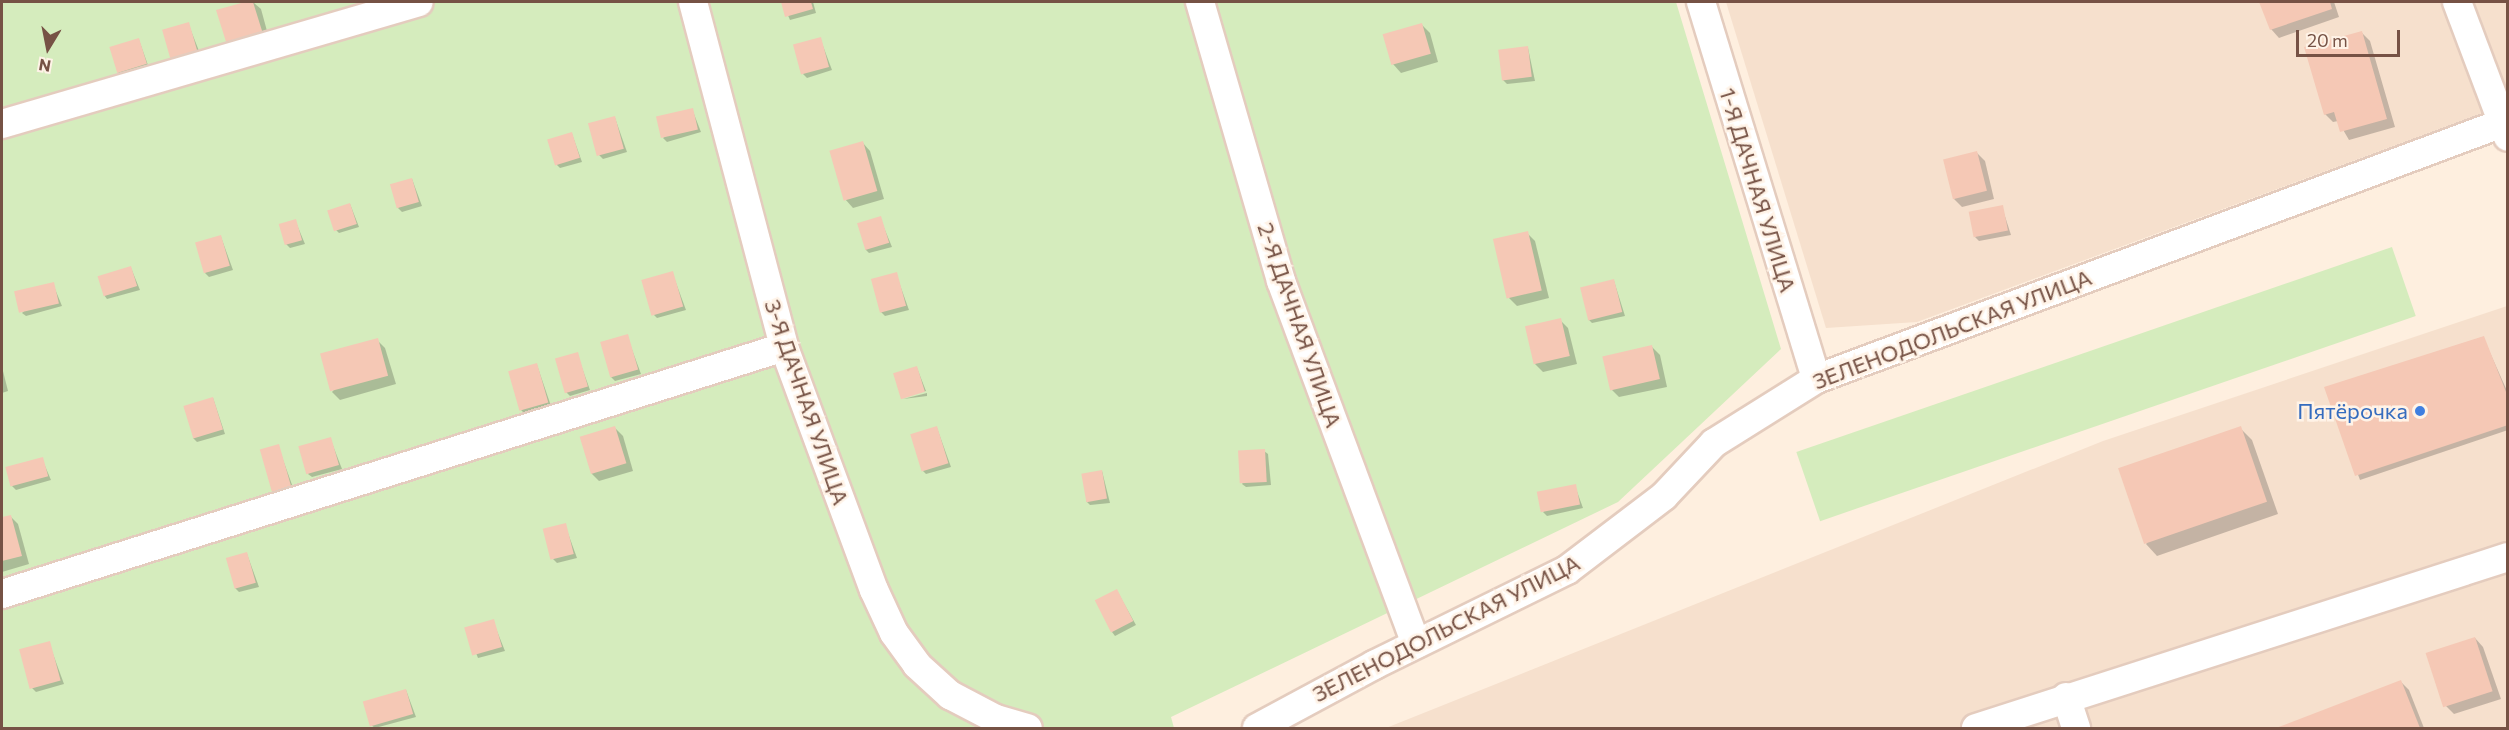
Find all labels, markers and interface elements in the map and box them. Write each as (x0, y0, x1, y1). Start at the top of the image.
north arrow (18, 18, 78, 78)
scale bar (2299, 18, 2402, 56)
text: 20 m (2307, 29, 2348, 51)
text: N (37, 56, 52, 77)
street label: 1-Я ДАЧНАЯ УЛИЦА (1714, 85, 1802, 295)
street label: 2-Я ДАЧНАЯ УЛИЦА (1253, 219, 1347, 431)
street label: ЗЕЛЕНОДОЛЬСКАЯ УЛИЦА (1809, 264, 2095, 394)
street label: 3-Я ДАЧНАЯ УЛИЦА (759, 296, 855, 508)
place label: Пятёрочка (2297, 398, 2408, 424)
marker: Пятёрочка (2413, 404, 2427, 418)
street label: ЗЕЛЕНОДОЛЬСКАЯ УЛИЦА (1308, 549, 1584, 707)

